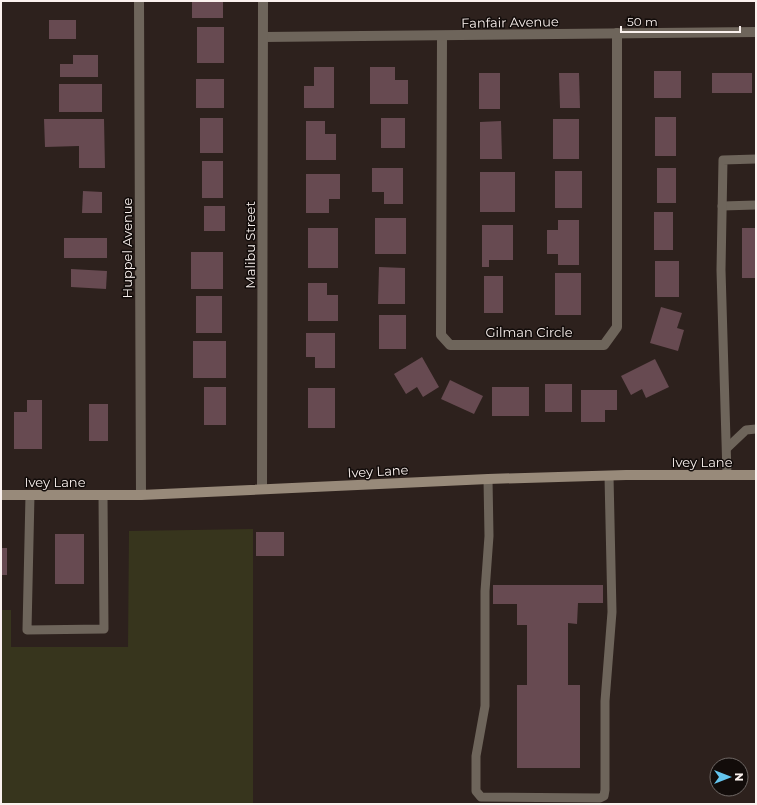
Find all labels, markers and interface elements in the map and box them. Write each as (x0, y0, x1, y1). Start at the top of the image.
scale bar (621, 8, 740, 34)
street label: Fanfair Avenue (461, 13, 559, 31)
text: 50 m (627, 14, 658, 29)
street label: Huppel Avenue (119, 197, 135, 298)
street label: Malibu Street (242, 201, 258, 289)
street label: Gilman Circle (485, 324, 573, 340)
street label: Ivey Lane (672, 454, 733, 470)
street label: Ivey Lane (347, 461, 409, 481)
street label: Ivey Lane (25, 474, 86, 490)
north arrow (709, 757, 749, 797)
text: N (732, 773, 746, 781)

